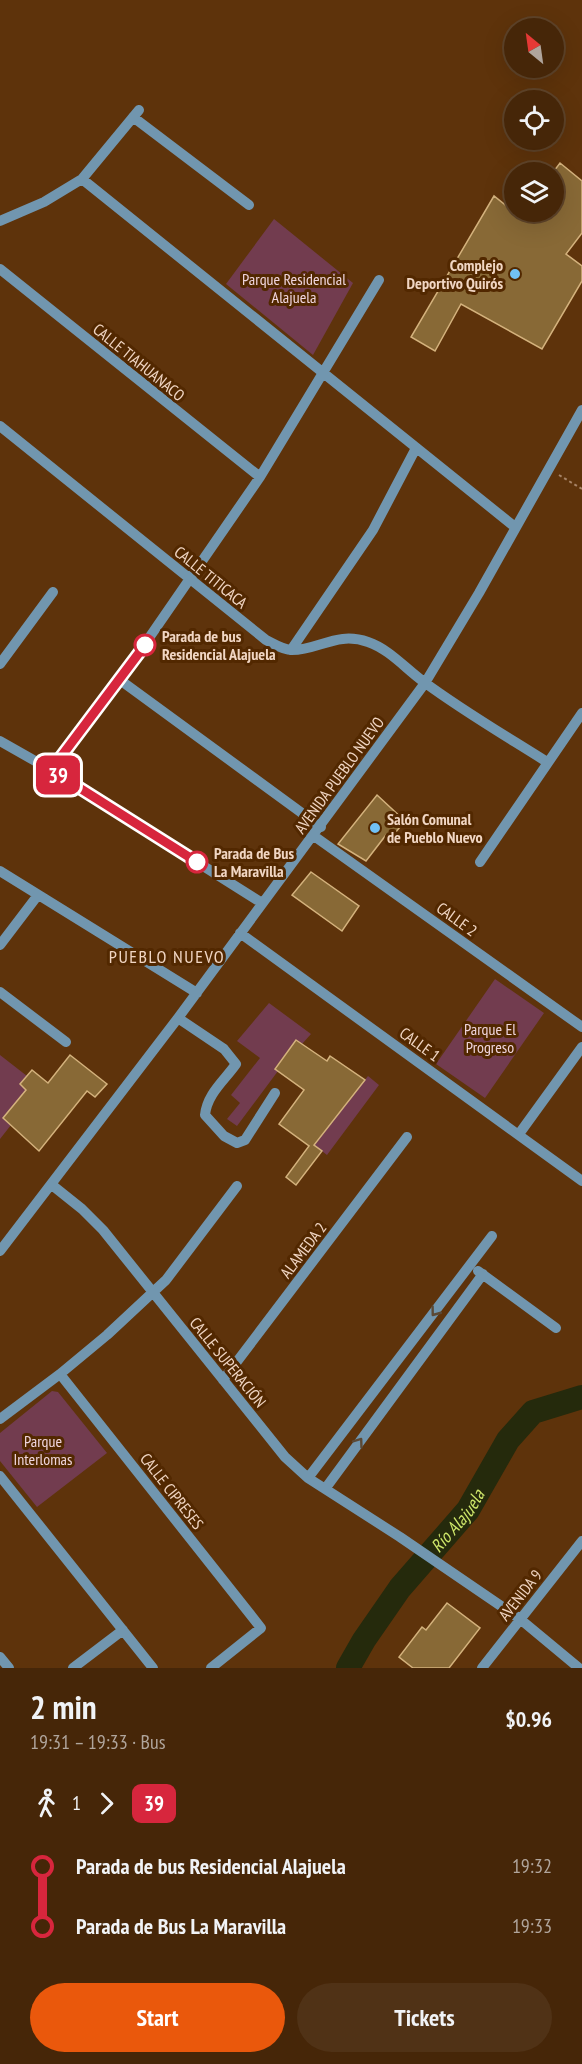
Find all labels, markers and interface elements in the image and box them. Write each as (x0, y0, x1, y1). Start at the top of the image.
north arrow (504, 18, 564, 78)
map controls (504, 18, 564, 222)
button: locate (504, 90, 564, 150)
button: layers (504, 162, 564, 222)
place label: Complejo Deportivo Quirós (406, 255, 503, 293)
marker: Complejo Deportivo Quirós (508, 267, 522, 281)
park label: Parque Residencial Alajuela (242, 269, 346, 307)
street label: CALLE TIAHUANACO (89, 319, 189, 405)
street label: CALLE TITICACA (170, 542, 252, 613)
place label: Parada de bus Residencial Alajuela (162, 626, 276, 664)
marker: Parada de bus Residencial Alajuela (134, 634, 156, 656)
street label: AVENIDA PUEBLO NUEVO (290, 713, 388, 837)
line badge: 39 (31, 756, 85, 794)
text: 39 (48, 762, 68, 789)
place label: Salón Comunal de Pueblo Nuevo (387, 809, 483, 847)
marker: Salón Comunal de Pueblo Nuevo (368, 821, 382, 835)
place label: Parada de Bus La Maravilla (214, 843, 294, 881)
marker: Parada de Bus La Maravilla (186, 851, 208, 873)
street label: CALLE 2 (433, 898, 481, 940)
district label: PUEBLO NUEVO (109, 945, 225, 968)
park label: Parque El Progreso (464, 1019, 516, 1057)
street label: CALLE 1 (396, 1023, 444, 1065)
street label: ALAMEDA 2 (276, 1218, 330, 1282)
one-way arrow (432, 1305, 443, 1316)
street label: CALLE SUPERACIÓN (186, 1313, 270, 1411)
park label: Parque Interlomas (14, 1431, 72, 1469)
one-way arrow (352, 1437, 363, 1448)
street label: CALLE CIPRESES (136, 1449, 208, 1533)
water label: Río Alajuela (425, 1484, 489, 1557)
street label: AVENIDA 9 (494, 1565, 546, 1625)
text: 2 min (30, 1685, 97, 1728)
text: $0.96 (505, 1705, 552, 1733)
text: 19:31 – 19:33 · Bus (30, 1729, 165, 1755)
icon: walk (30, 1787, 63, 1820)
icon: forward (90, 1787, 123, 1820)
text: 1 (72, 1790, 81, 1816)
text: 39 (144, 1790, 164, 1817)
text: Parada de bus Residencial Alajuela (76, 1852, 346, 1880)
text: 19:32 (512, 1853, 552, 1879)
text: Parada de Bus La Maravilla (76, 1912, 286, 1940)
text: 19:33 (512, 1913, 552, 1939)
button: Start (30, 1983, 285, 2052)
button: Tickets (297, 1983, 552, 2052)

